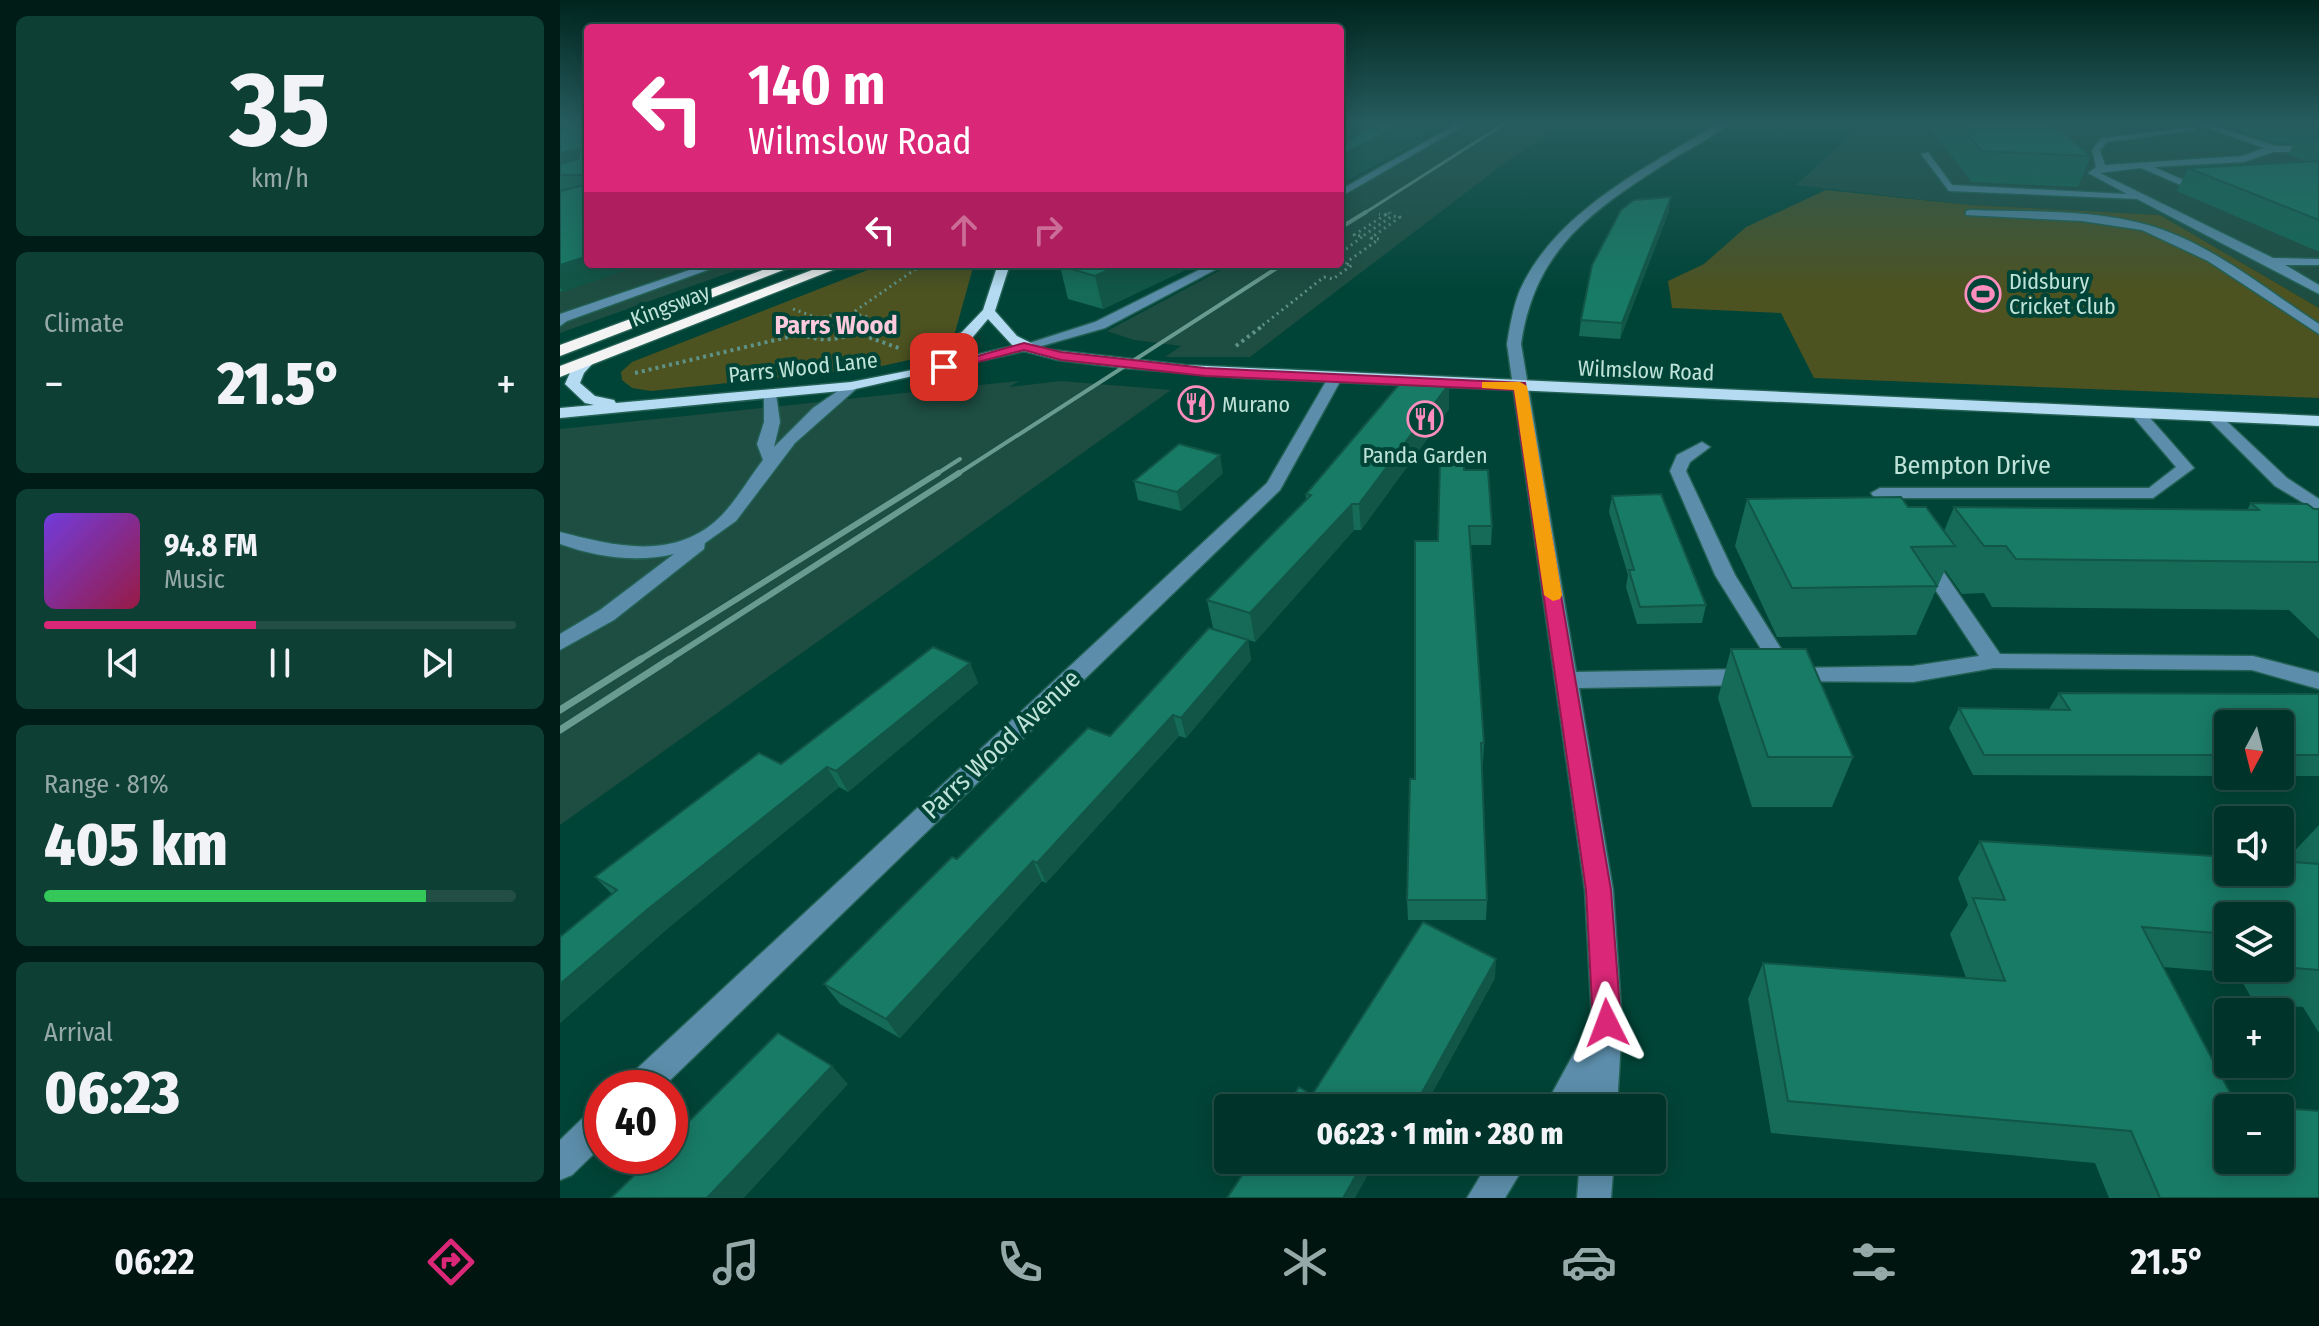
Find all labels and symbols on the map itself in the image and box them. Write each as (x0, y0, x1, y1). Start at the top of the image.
place label: Didsbury Cricket Club (2009, 268, 2116, 320)
sports icon: Didsbury Cricket Club (1964, 275, 2002, 313)
street label: Kingsway (627, 278, 714, 333)
district label: Parrs Wood (774, 310, 898, 341)
pin (910, 333, 978, 401)
street label: Parrs Wood Lane (727, 346, 879, 389)
street label: Wilmslow Road (1577, 355, 1715, 386)
restaurant icon: Murano (1177, 385, 1215, 423)
place label: Murano (1222, 391, 1290, 418)
restaurant icon: Panda Garden (1406, 400, 1444, 438)
place label: Panda Garden (1362, 442, 1488, 469)
street label: Bempton Drive (1893, 450, 2051, 481)
street label: Parrs Wood Avenue (916, 663, 1087, 826)
north arrow (2214, 710, 2294, 790)
position arrow (1565, 981, 1649, 1065)
speed limit sign: 40 (584, 1070, 688, 1174)

